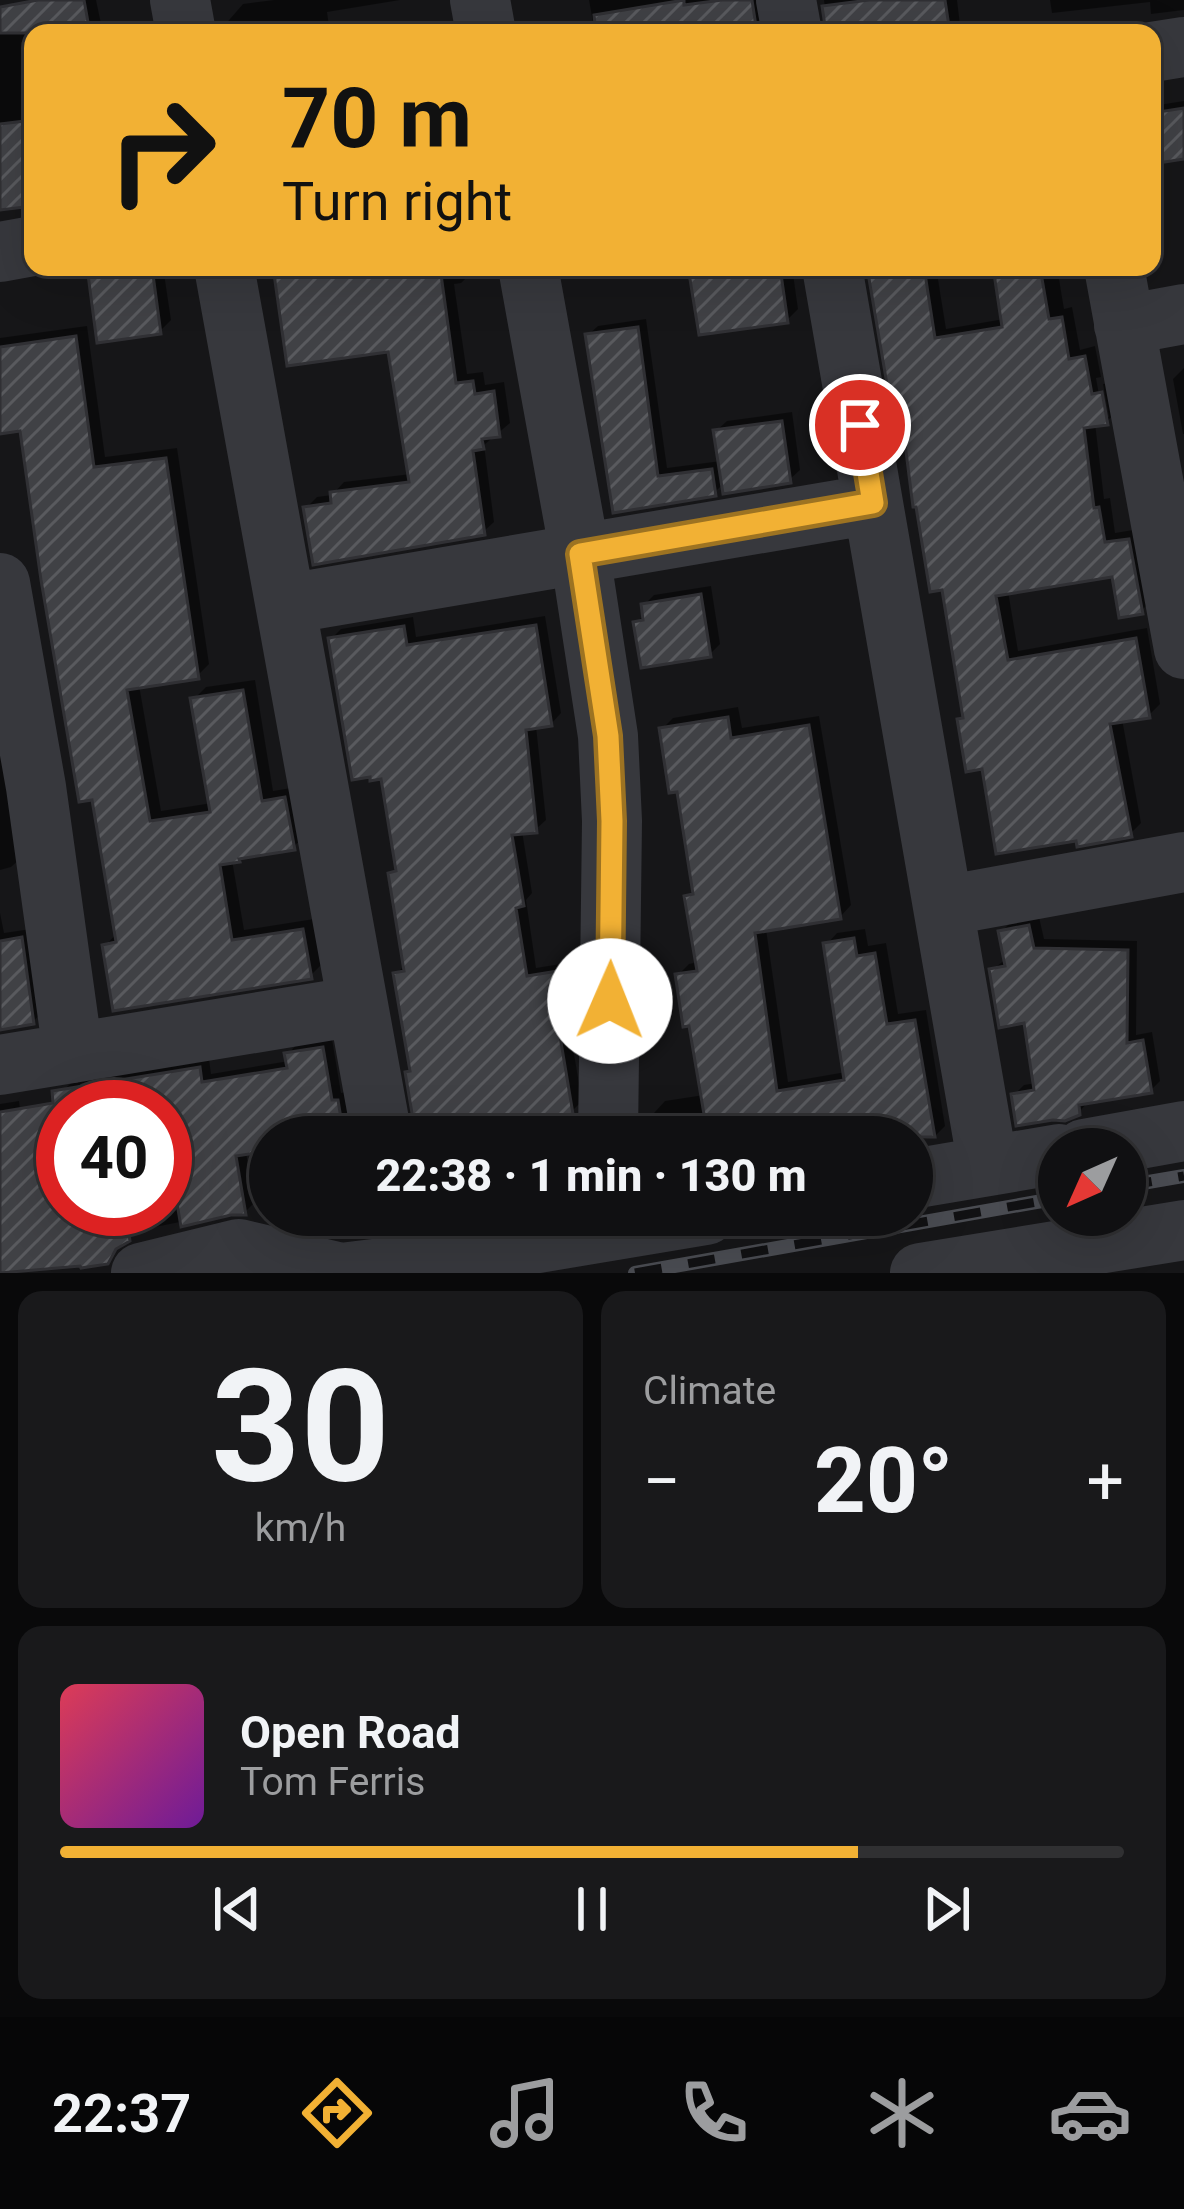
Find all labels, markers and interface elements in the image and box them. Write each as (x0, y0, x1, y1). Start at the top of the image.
text: 70 m (282, 69, 472, 168)
icon: right (84, 72, 240, 228)
text: Turn right (282, 170, 512, 233)
pin (809, 374, 911, 476)
icon: arrive (827, 392, 893, 458)
position arrow (547, 938, 673, 1064)
speed limit sign: 40 (36, 1080, 192, 1236)
north arrow (1038, 1128, 1146, 1236)
map controls (1038, 1128, 1146, 1236)
text: 22:38 · 1 min · 130 m (375, 1149, 807, 1202)
text: 30 (211, 1335, 390, 1518)
text: Climate (643, 1368, 776, 1414)
text: 20° (814, 1429, 953, 1534)
text: − (643, 1443, 681, 1520)
text: + (1087, 1443, 1124, 1520)
text: km/h (255, 1505, 346, 1551)
text: Open Road (240, 1706, 461, 1759)
text: Tom Ferris (240, 1759, 425, 1805)
icon: previous (204, 1876, 270, 1942)
icon: pause (559, 1876, 625, 1942)
icon: next (914, 1876, 980, 1942)
icon: directions (295, 2071, 379, 2155)
icon: music (483, 2071, 567, 2155)
icon: phone (672, 2071, 756, 2155)
icon: climate (860, 2071, 944, 2155)
icon: car (1048, 2071, 1132, 2155)
text: 22:37 (52, 2082, 191, 2145)

